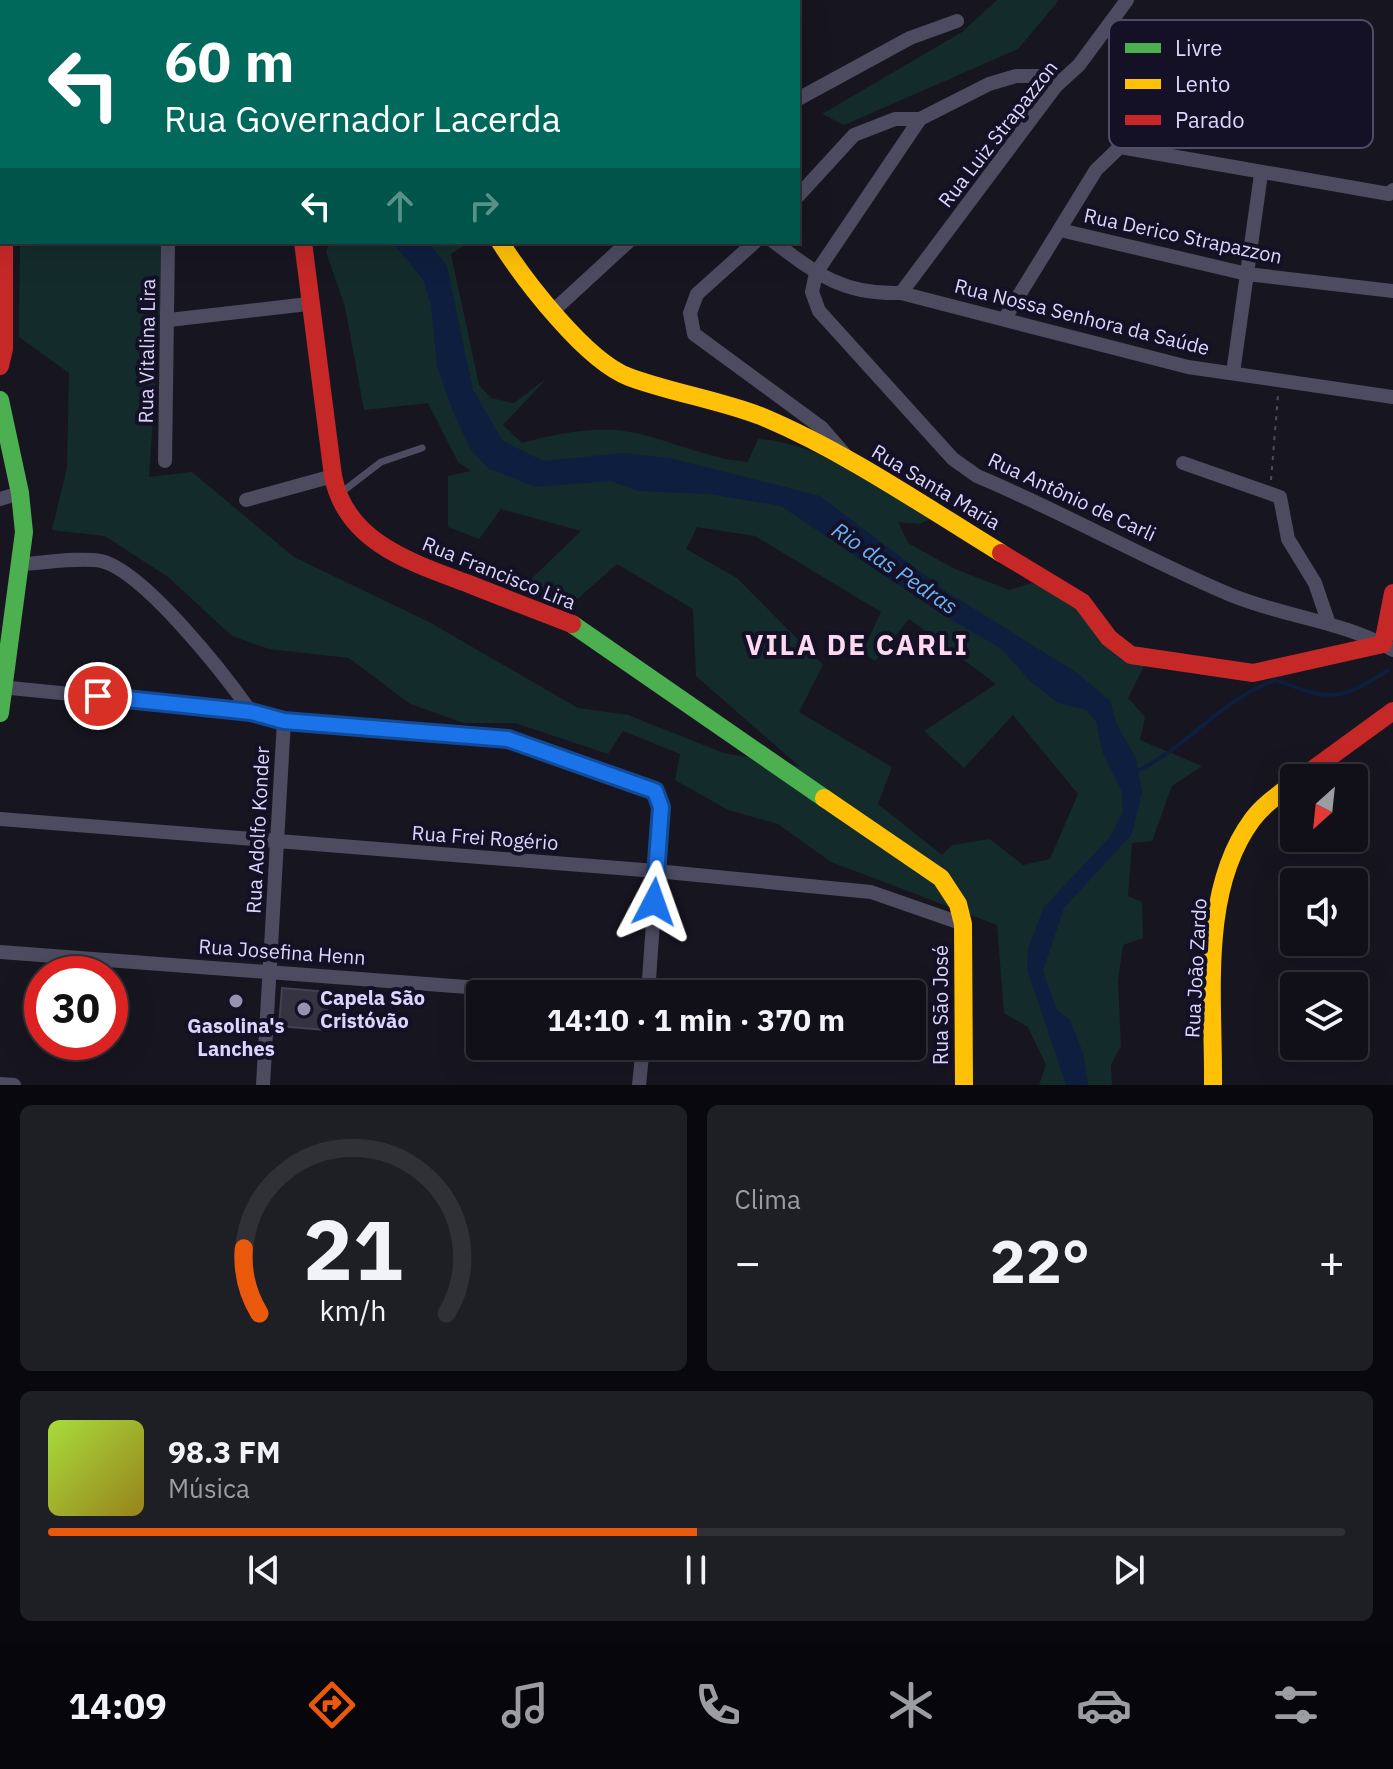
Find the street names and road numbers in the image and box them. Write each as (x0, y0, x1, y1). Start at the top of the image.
street label: Rua Luiz Strapazzon (932, 55, 1064, 213)
street label: Rua Derico Strapazzon (1082, 201, 1285, 270)
street label: Rua Nossa Senhora da Saúde (952, 272, 1213, 361)
street label: Rua Vitalina Lira (132, 278, 161, 424)
street label: Rua Santa Maria (867, 438, 1006, 536)
street label: Rua Antônio de Carli (984, 446, 1161, 547)
street label: Rua Francisco Lira (418, 529, 580, 616)
street label: Rua Adolfo Konder (240, 746, 275, 914)
street label: Rua Frei Rogério (411, 819, 559, 856)
street label: Rua João Zardo (1178, 897, 1213, 1039)
street label: Rua Josefina Henn (197, 932, 367, 971)
street label: Rua São José (927, 945, 954, 1065)

